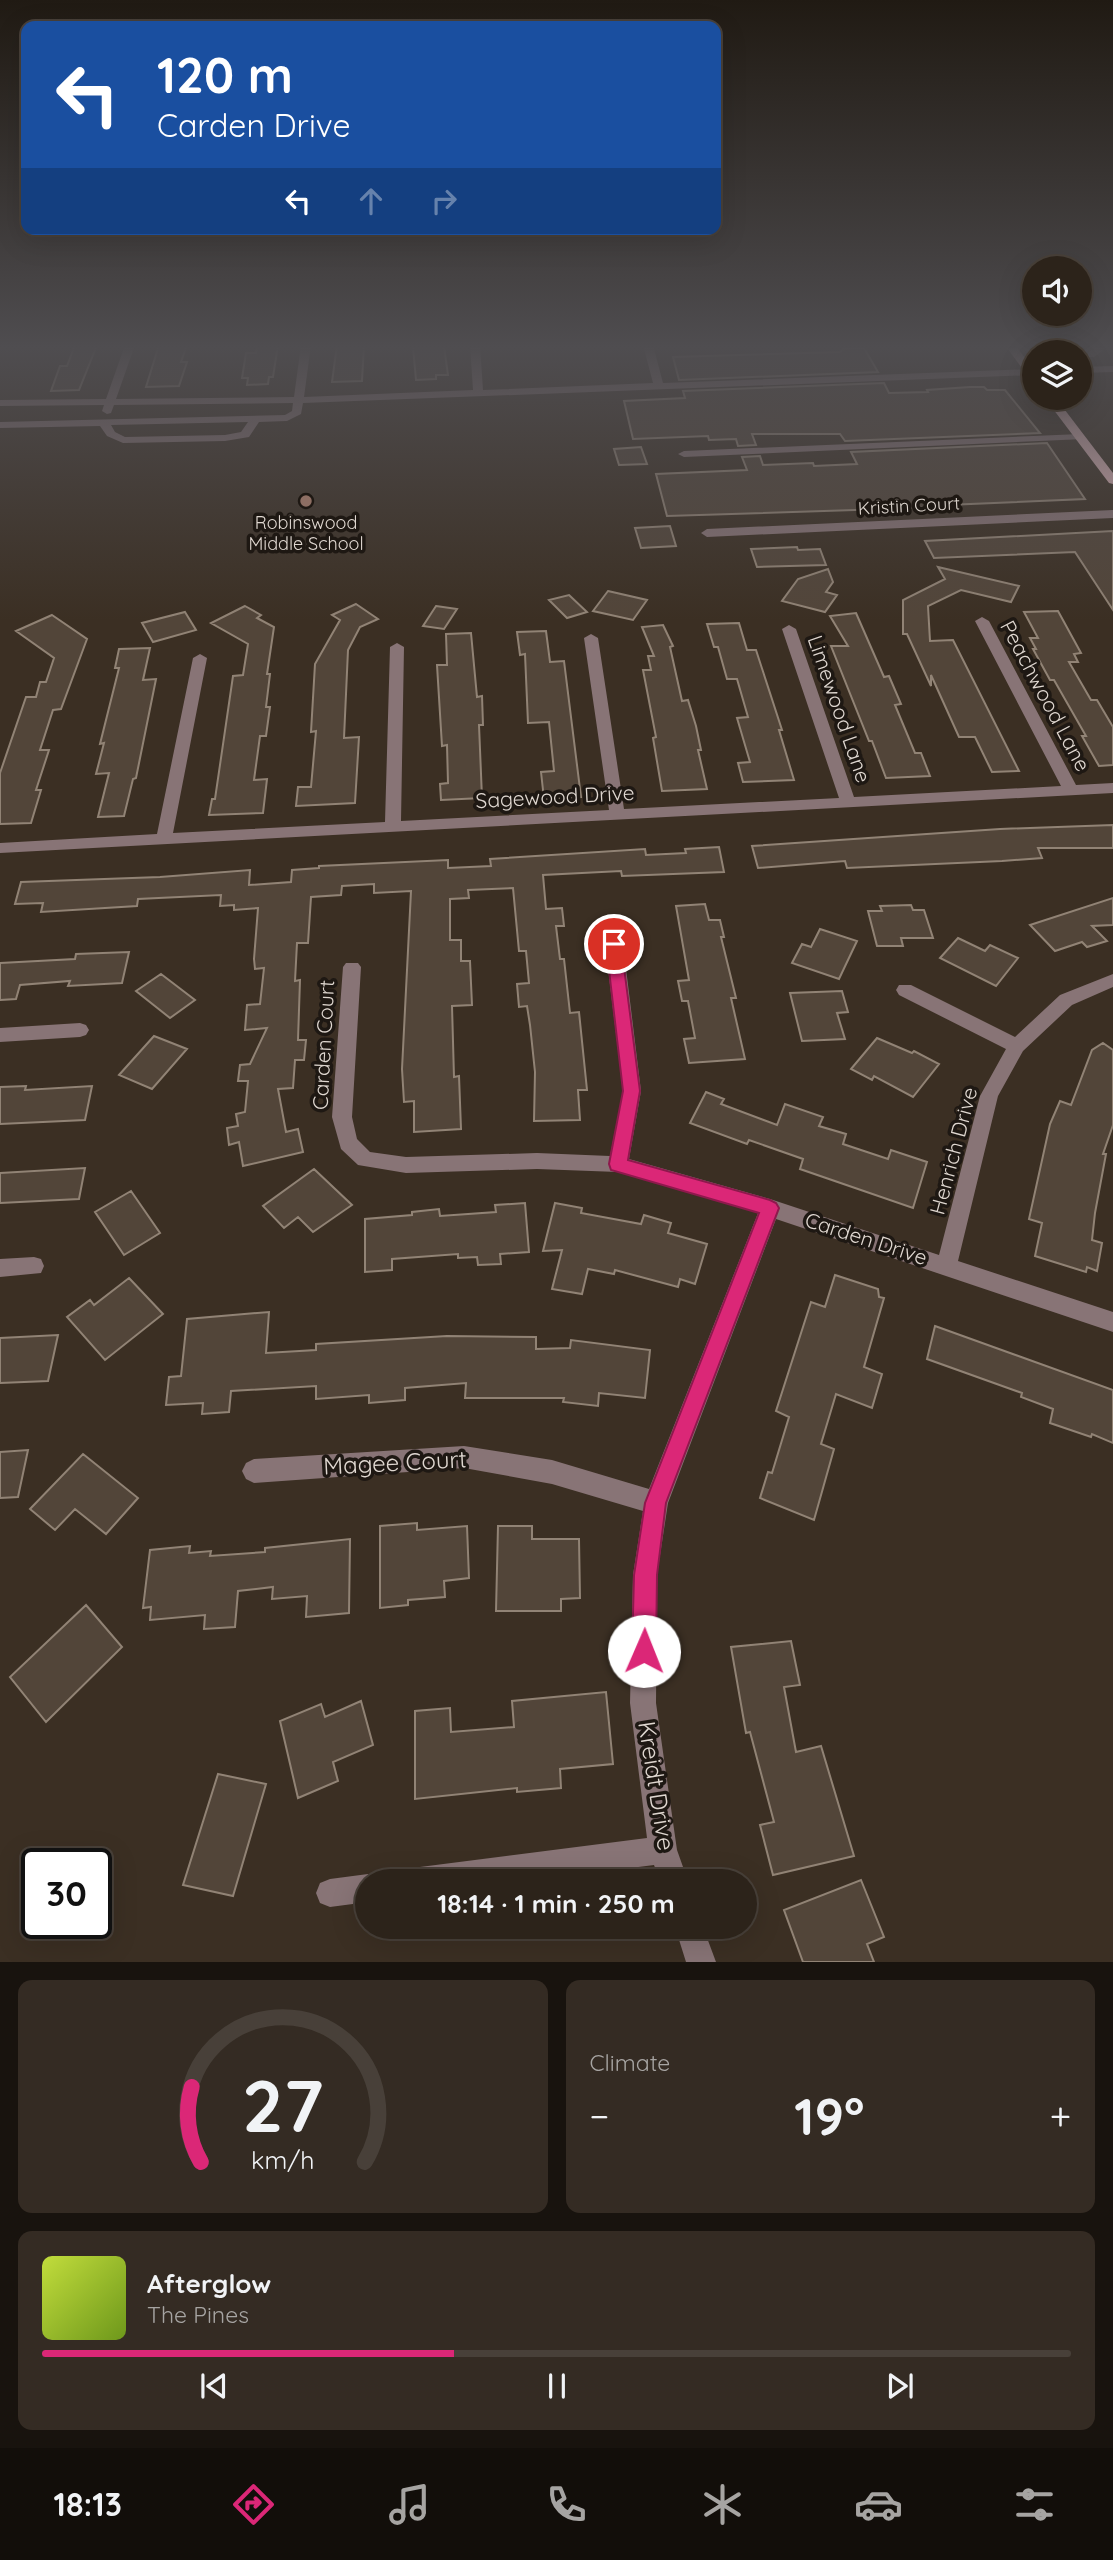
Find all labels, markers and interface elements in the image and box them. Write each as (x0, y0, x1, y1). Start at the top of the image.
text: 120 m (157, 44, 293, 105)
icon: left (42, 49, 133, 140)
text: Carden Drive (157, 105, 351, 145)
icon: left (279, 182, 317, 220)
icon: ahead (352, 182, 390, 220)
icon: right (425, 182, 463, 220)
map controls (1022, 256, 1092, 410)
button: sound (1022, 256, 1092, 326)
button: layers (1022, 340, 1092, 410)
street label: Kristin Court (857, 491, 961, 520)
marker: Robinswood Middle School (298, 493, 314, 509)
place label: Robinswood Middle School (248, 511, 364, 555)
street label: Peachwood Lane (995, 616, 1097, 775)
street label: Limewood Lane (803, 632, 877, 786)
street label: Sagewood Drive (475, 779, 635, 813)
pin (584, 914, 644, 974)
icon: arrive (595, 925, 633, 963)
street label: Carden Court (307, 979, 339, 1111)
street label: Henrich Drive (924, 1084, 983, 1217)
street label: Carden Drive (802, 1206, 931, 1270)
street label: Magee Court (322, 1443, 468, 1481)
position arrow (607, 1614, 681, 1688)
street label: Kreidt Drive (632, 1719, 682, 1853)
speed limit sign: 30 (21, 1848, 112, 1939)
text: 18:14 · 1 min · 250 m (437, 1887, 675, 1920)
text: Climate (590, 2048, 670, 2077)
text: 27 (242, 2060, 323, 2151)
text: 19° (794, 2083, 865, 2148)
text: − (590, 2092, 609, 2140)
text: + (1050, 2092, 1071, 2140)
text: km/h (251, 2144, 314, 2175)
text: Afterglow (147, 2267, 271, 2300)
text: The Pines (147, 2300, 249, 2329)
icon: previous (195, 2367, 233, 2405)
icon: pause (538, 2367, 576, 2405)
icon: next (881, 2367, 919, 2405)
icon: directions (229, 2480, 278, 2529)
icon: music (385, 2480, 434, 2529)
icon: phone (542, 2480, 591, 2529)
icon: climate (698, 2480, 747, 2529)
icon: car (854, 2480, 903, 2529)
icon: filters (1010, 2480, 1059, 2529)
text: 18:13 (54, 2484, 122, 2524)

